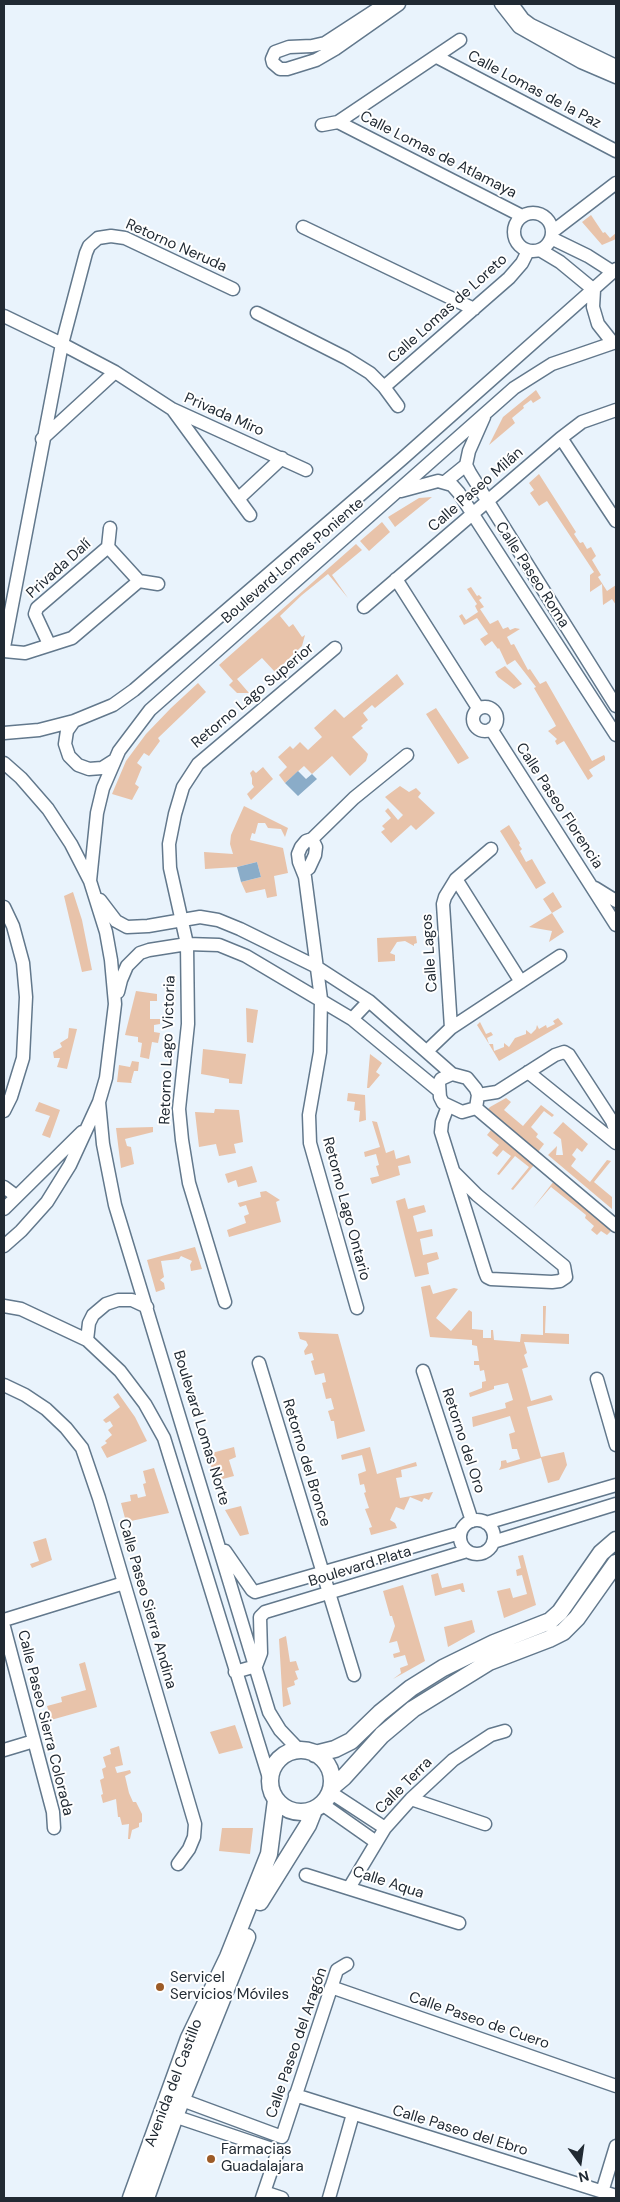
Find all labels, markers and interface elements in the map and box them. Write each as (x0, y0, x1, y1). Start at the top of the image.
street label: Calle Lomas de la Paz (464, 47, 604, 133)
street label: Calle Lomas de Atlamaya (357, 108, 519, 202)
street label: Retorno Neruda (123, 216, 229, 276)
street label: Calle Lomas de Loreto (385, 251, 511, 367)
street label: Privada Miro (181, 389, 267, 441)
street label: Calle Paseo Milán (425, 444, 527, 536)
street label: Boulevard Lomas Poniente (218, 494, 368, 628)
street label: Calle Paseo Roma (491, 519, 573, 631)
street label: Privada Dalí (23, 535, 95, 603)
street label: Retorno Lago Superior (188, 640, 318, 752)
street label: Calle Paseo Florencia (512, 740, 606, 872)
street label: Calle Lagos (418, 913, 442, 993)
street label: Retorno Lago Victoria (156, 975, 180, 1125)
street label: Retorno Lago Ontario (318, 1135, 374, 1283)
street label: Boulevard Lomas Norte (169, 1348, 233, 1508)
street label: Retorno del Oro (438, 1386, 488, 1496)
street label: Retorno del Bronce (278, 1397, 334, 1529)
street label: Calle Paseo Sierra Andina (114, 1517, 180, 1691)
street label: Boulevard Plata (306, 1543, 414, 1591)
street label: Calle Paseo Sierra Colorada (13, 1628, 77, 1818)
street label: Calle Terra (372, 1754, 436, 1818)
street label: Calle Aqua (350, 1863, 426, 1903)
street label: Calle Paseo del Aragón (263, 1965, 331, 2121)
place label: Servicel Servicios Móviles (170, 1969, 289, 2004)
marker: Servicel Servicios Móviles (154, 1981, 166, 1993)
street label: Calle Paseo de Cuero (406, 1988, 552, 2054)
street label: Avenida del Castillo (141, 2017, 207, 2149)
street label: Calle Paseo del Ebro (390, 2102, 530, 2160)
north arrow (555, 2137, 605, 2187)
place label: Farmacias Guadalajara (221, 2141, 304, 2176)
marker: Farmacias Guadalajara (205, 2153, 217, 2165)
text: N (576, 2167, 591, 2187)

